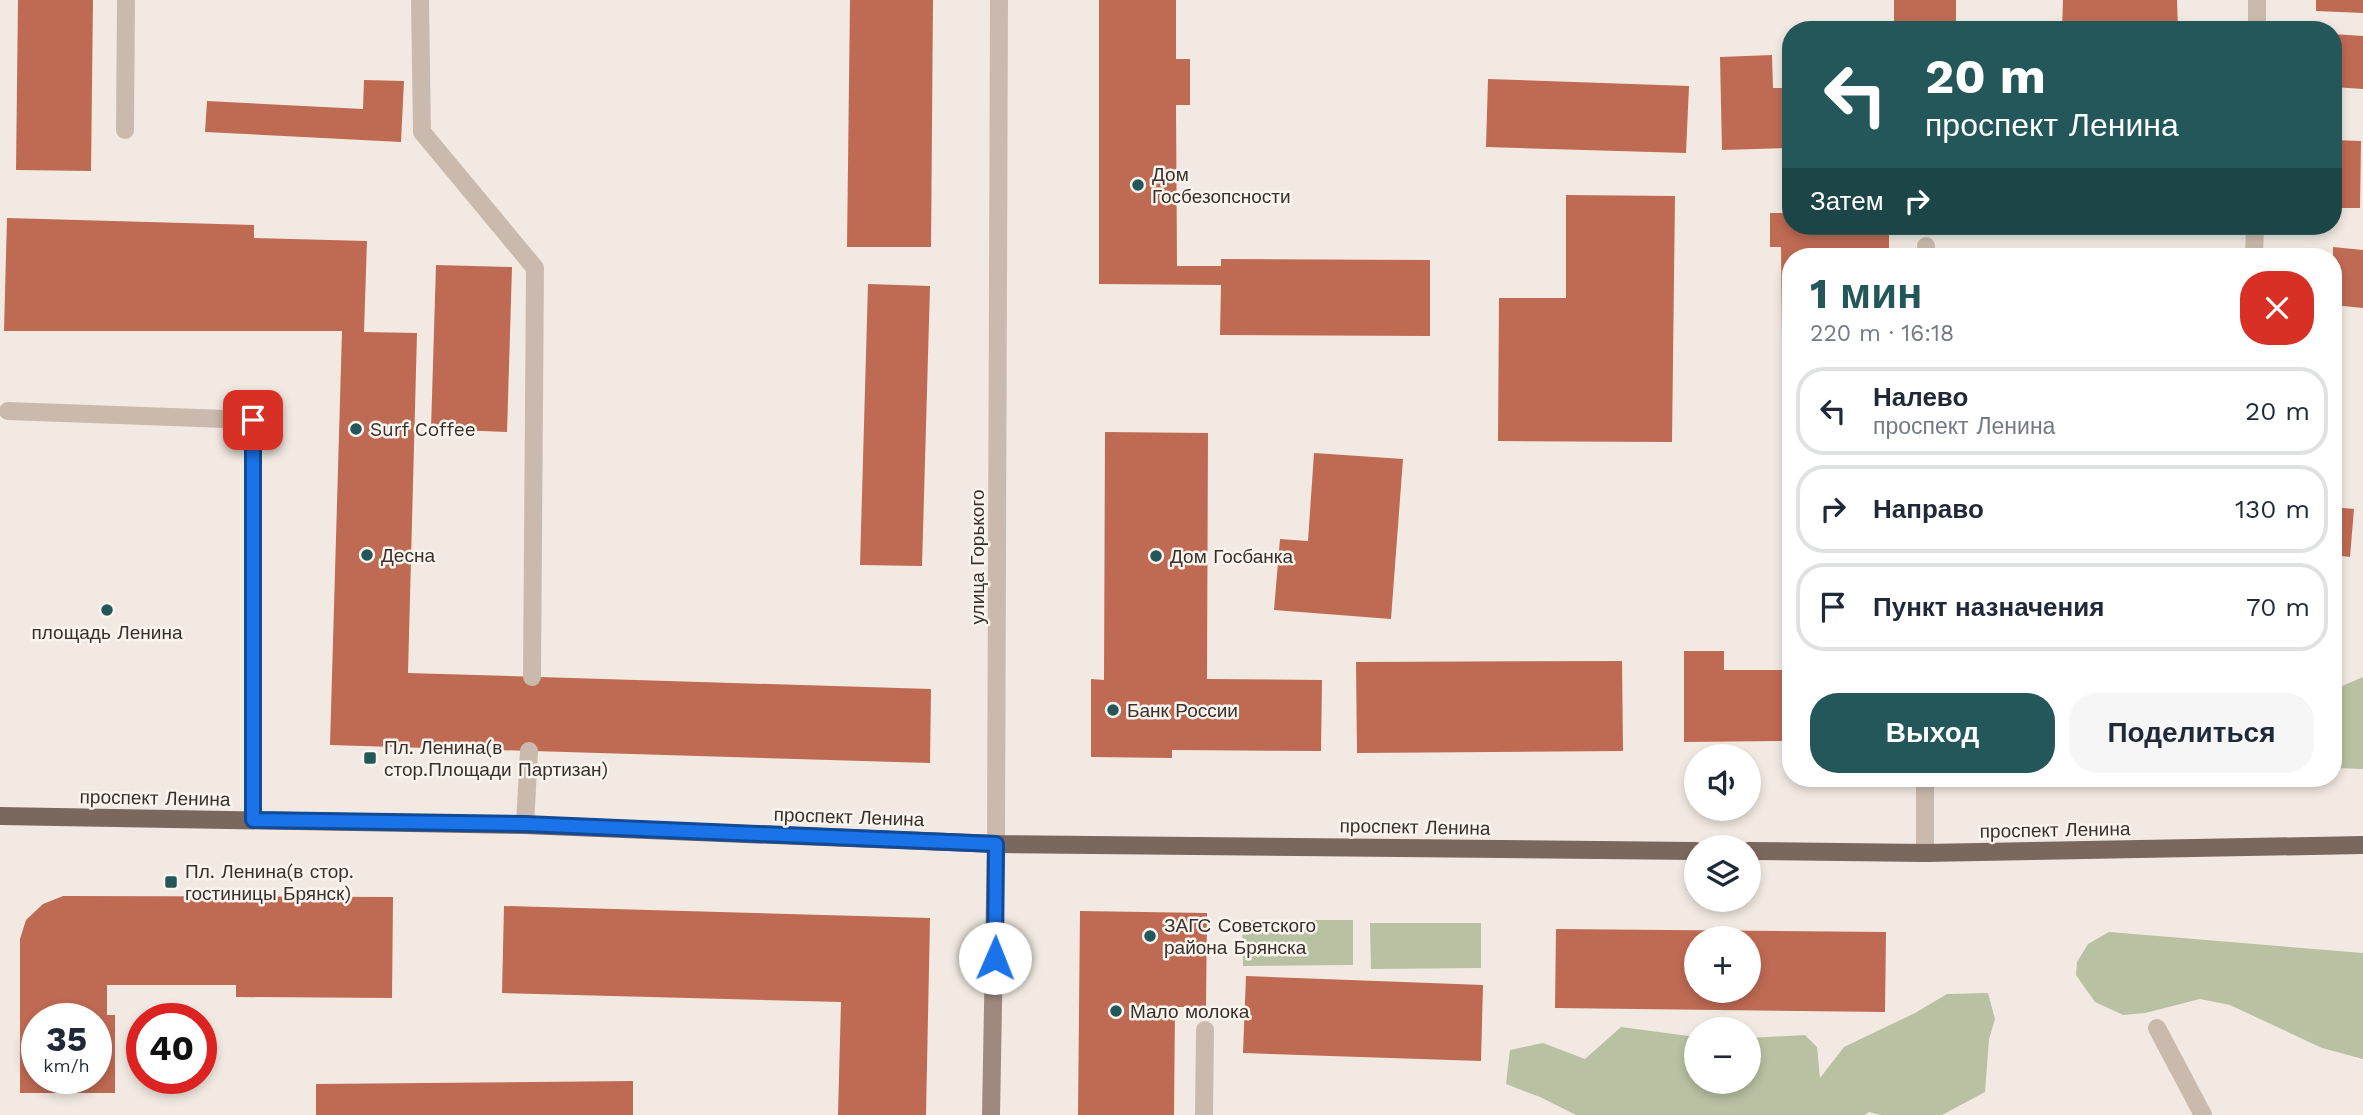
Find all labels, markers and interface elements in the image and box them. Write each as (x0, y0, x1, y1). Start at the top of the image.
text: 20 m (1925, 47, 2046, 105)
icon: left (1810, 49, 1901, 140)
text: проспект Ленина (1925, 106, 2179, 144)
place label: Дом Госбезопсности (1152, 163, 1291, 208)
marker: Дом Госбезопсности (1130, 177, 1146, 193)
icon: right (1898, 182, 1936, 220)
text: Затем (1810, 186, 1884, 216)
text: 1 мин (1810, 269, 1922, 318)
button: close (2240, 271, 2314, 345)
text: 220 m · 16:18 (1810, 320, 1954, 347)
text: Налево (1873, 382, 1968, 412)
pin (223, 390, 283, 450)
icon: left (1814, 392, 1852, 430)
text: 20 m (2245, 396, 2310, 426)
icon: arrive (234, 401, 272, 439)
text: проспект Ленина (1873, 413, 2055, 440)
place label: Surf Coffee (370, 418, 476, 441)
marker: Surf Coffee (348, 421, 364, 437)
street label: улица Горького (966, 490, 989, 624)
icon: right (1814, 490, 1852, 528)
text: Направо (1873, 494, 1984, 524)
text: 130 m (2235, 494, 2310, 524)
place label: Десна (381, 544, 435, 567)
place label: Дом Госбанка (1170, 545, 1294, 568)
marker: Десна (359, 547, 375, 563)
marker: Дом Госбанка (1148, 548, 1164, 564)
icon: arrive (1814, 588, 1852, 626)
text: Пункт назначения (1873, 592, 2104, 622)
text: 70 m (2246, 592, 2310, 622)
marker: площадь Ленина (99, 602, 115, 618)
place label: площадь Ленина (31, 621, 183, 644)
button: Выход (1810, 693, 2055, 773)
button: Поделиться (2069, 693, 2314, 773)
place label: Банк России (1127, 699, 1238, 722)
marker: Банк России (1105, 702, 1121, 718)
place label: Пл. Ленина(в стор.Площади Партизан) (384, 736, 608, 781)
map controls (1684, 744, 1761, 1094)
button: sound (1684, 744, 1761, 821)
marker: Пл. Ленина(в стор.Площади Партизан) (362, 750, 378, 766)
street label: проспект Ленина (79, 785, 231, 811)
street label: проспект Ленина (773, 803, 925, 831)
street label: проспект Ленина (1339, 814, 1491, 840)
street label: проспект Ленина (1979, 817, 2131, 843)
button: layers (1684, 835, 1761, 912)
place label: Пл. Ленина(в стор. гостиницы Брянск) (185, 860, 354, 905)
marker: Пл. Ленина(в стор. гостиницы Брянск) (163, 874, 179, 890)
place label: ЗАГС Советского района Брянска (1164, 914, 1316, 959)
position arrow (958, 921, 1032, 995)
button: + (1684, 926, 1761, 1003)
marker: ЗАГС Советского района Брянска (1142, 928, 1158, 944)
place label: Мало молока (1130, 1000, 1250, 1023)
speed limit sign: 40 (126, 1003, 217, 1094)
marker: Мало молока (1108, 1003, 1124, 1019)
button: − (1684, 1017, 1761, 1094)
text: 35 (46, 1018, 87, 1060)
text: km/h (43, 1055, 90, 1076)

